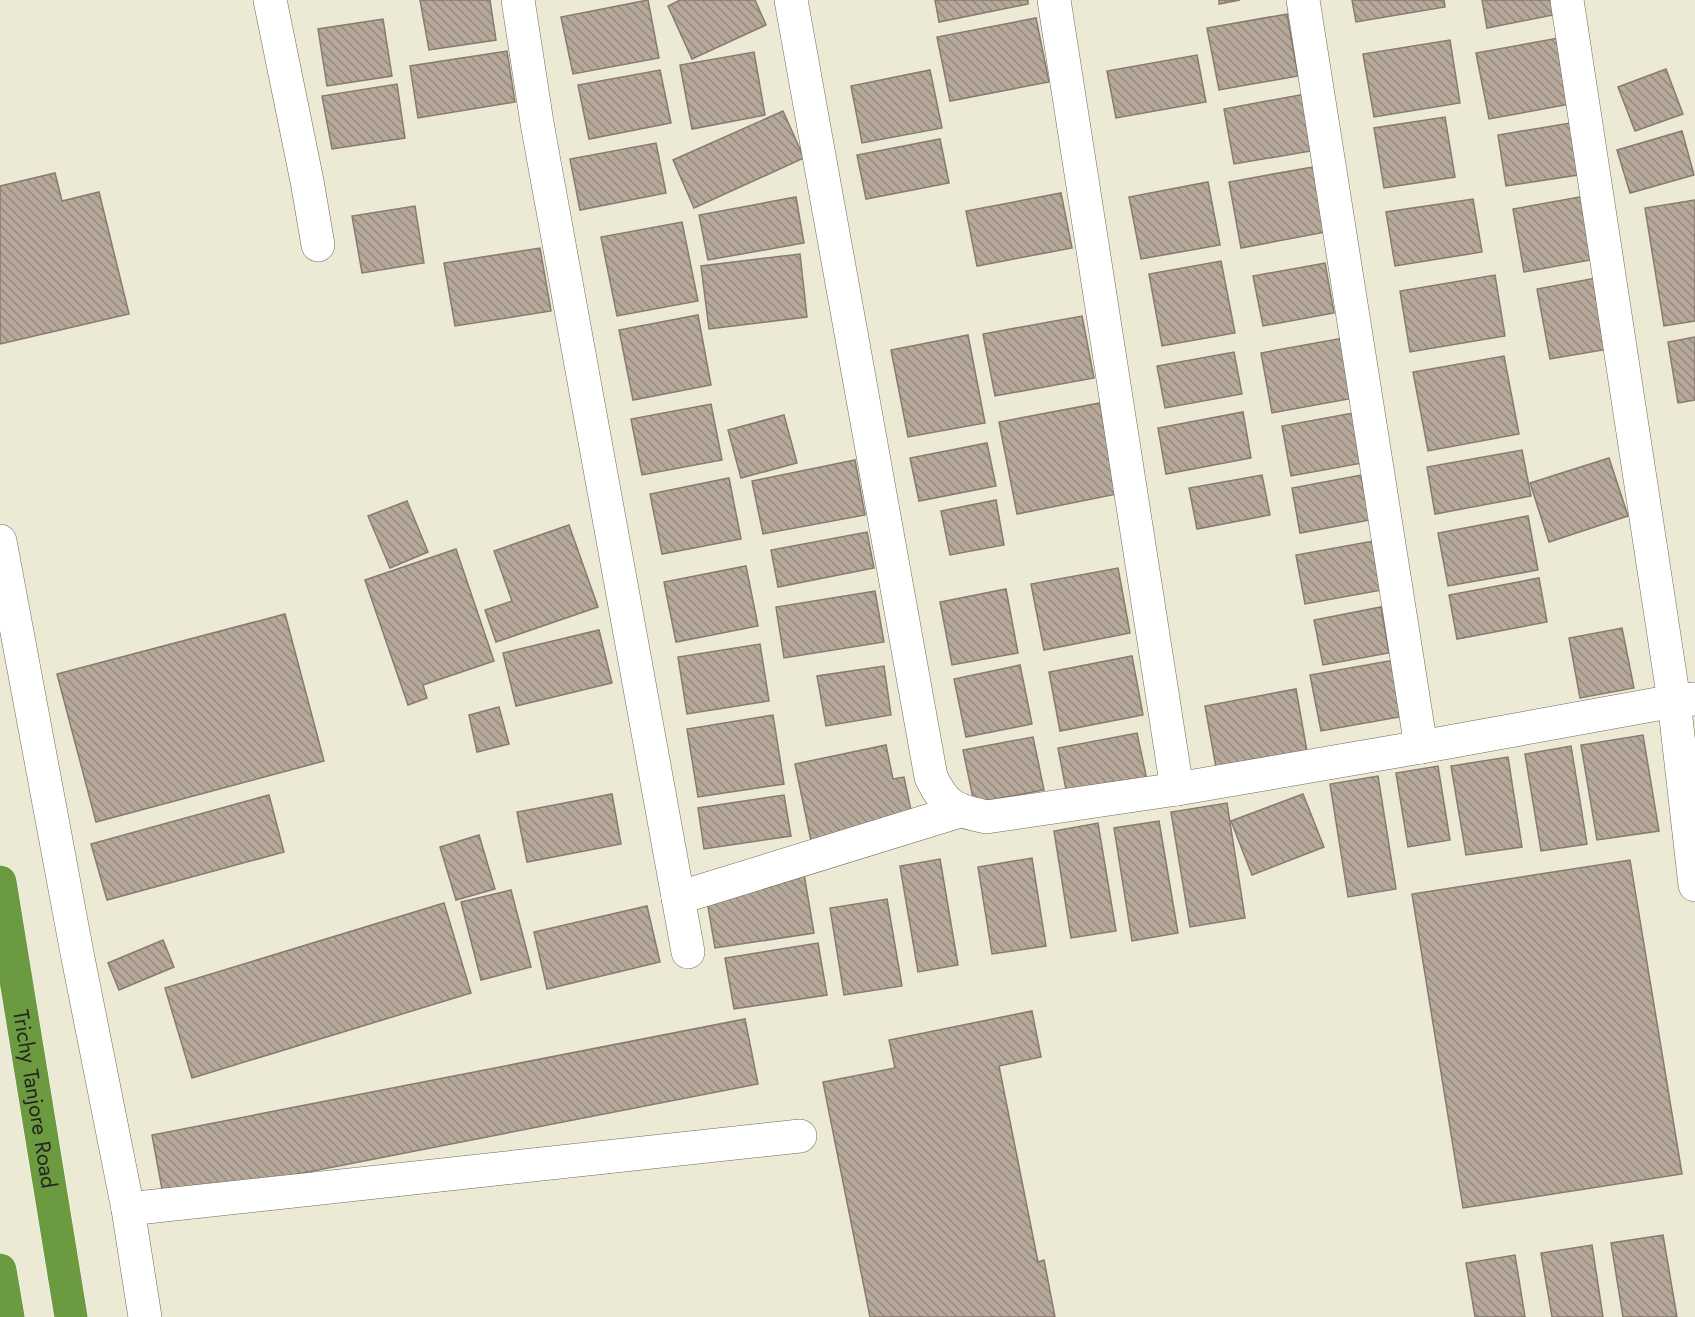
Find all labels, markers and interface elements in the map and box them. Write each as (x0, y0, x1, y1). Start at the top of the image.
street label: Trichy Tanjore Road (5, 1008, 66, 1191)

